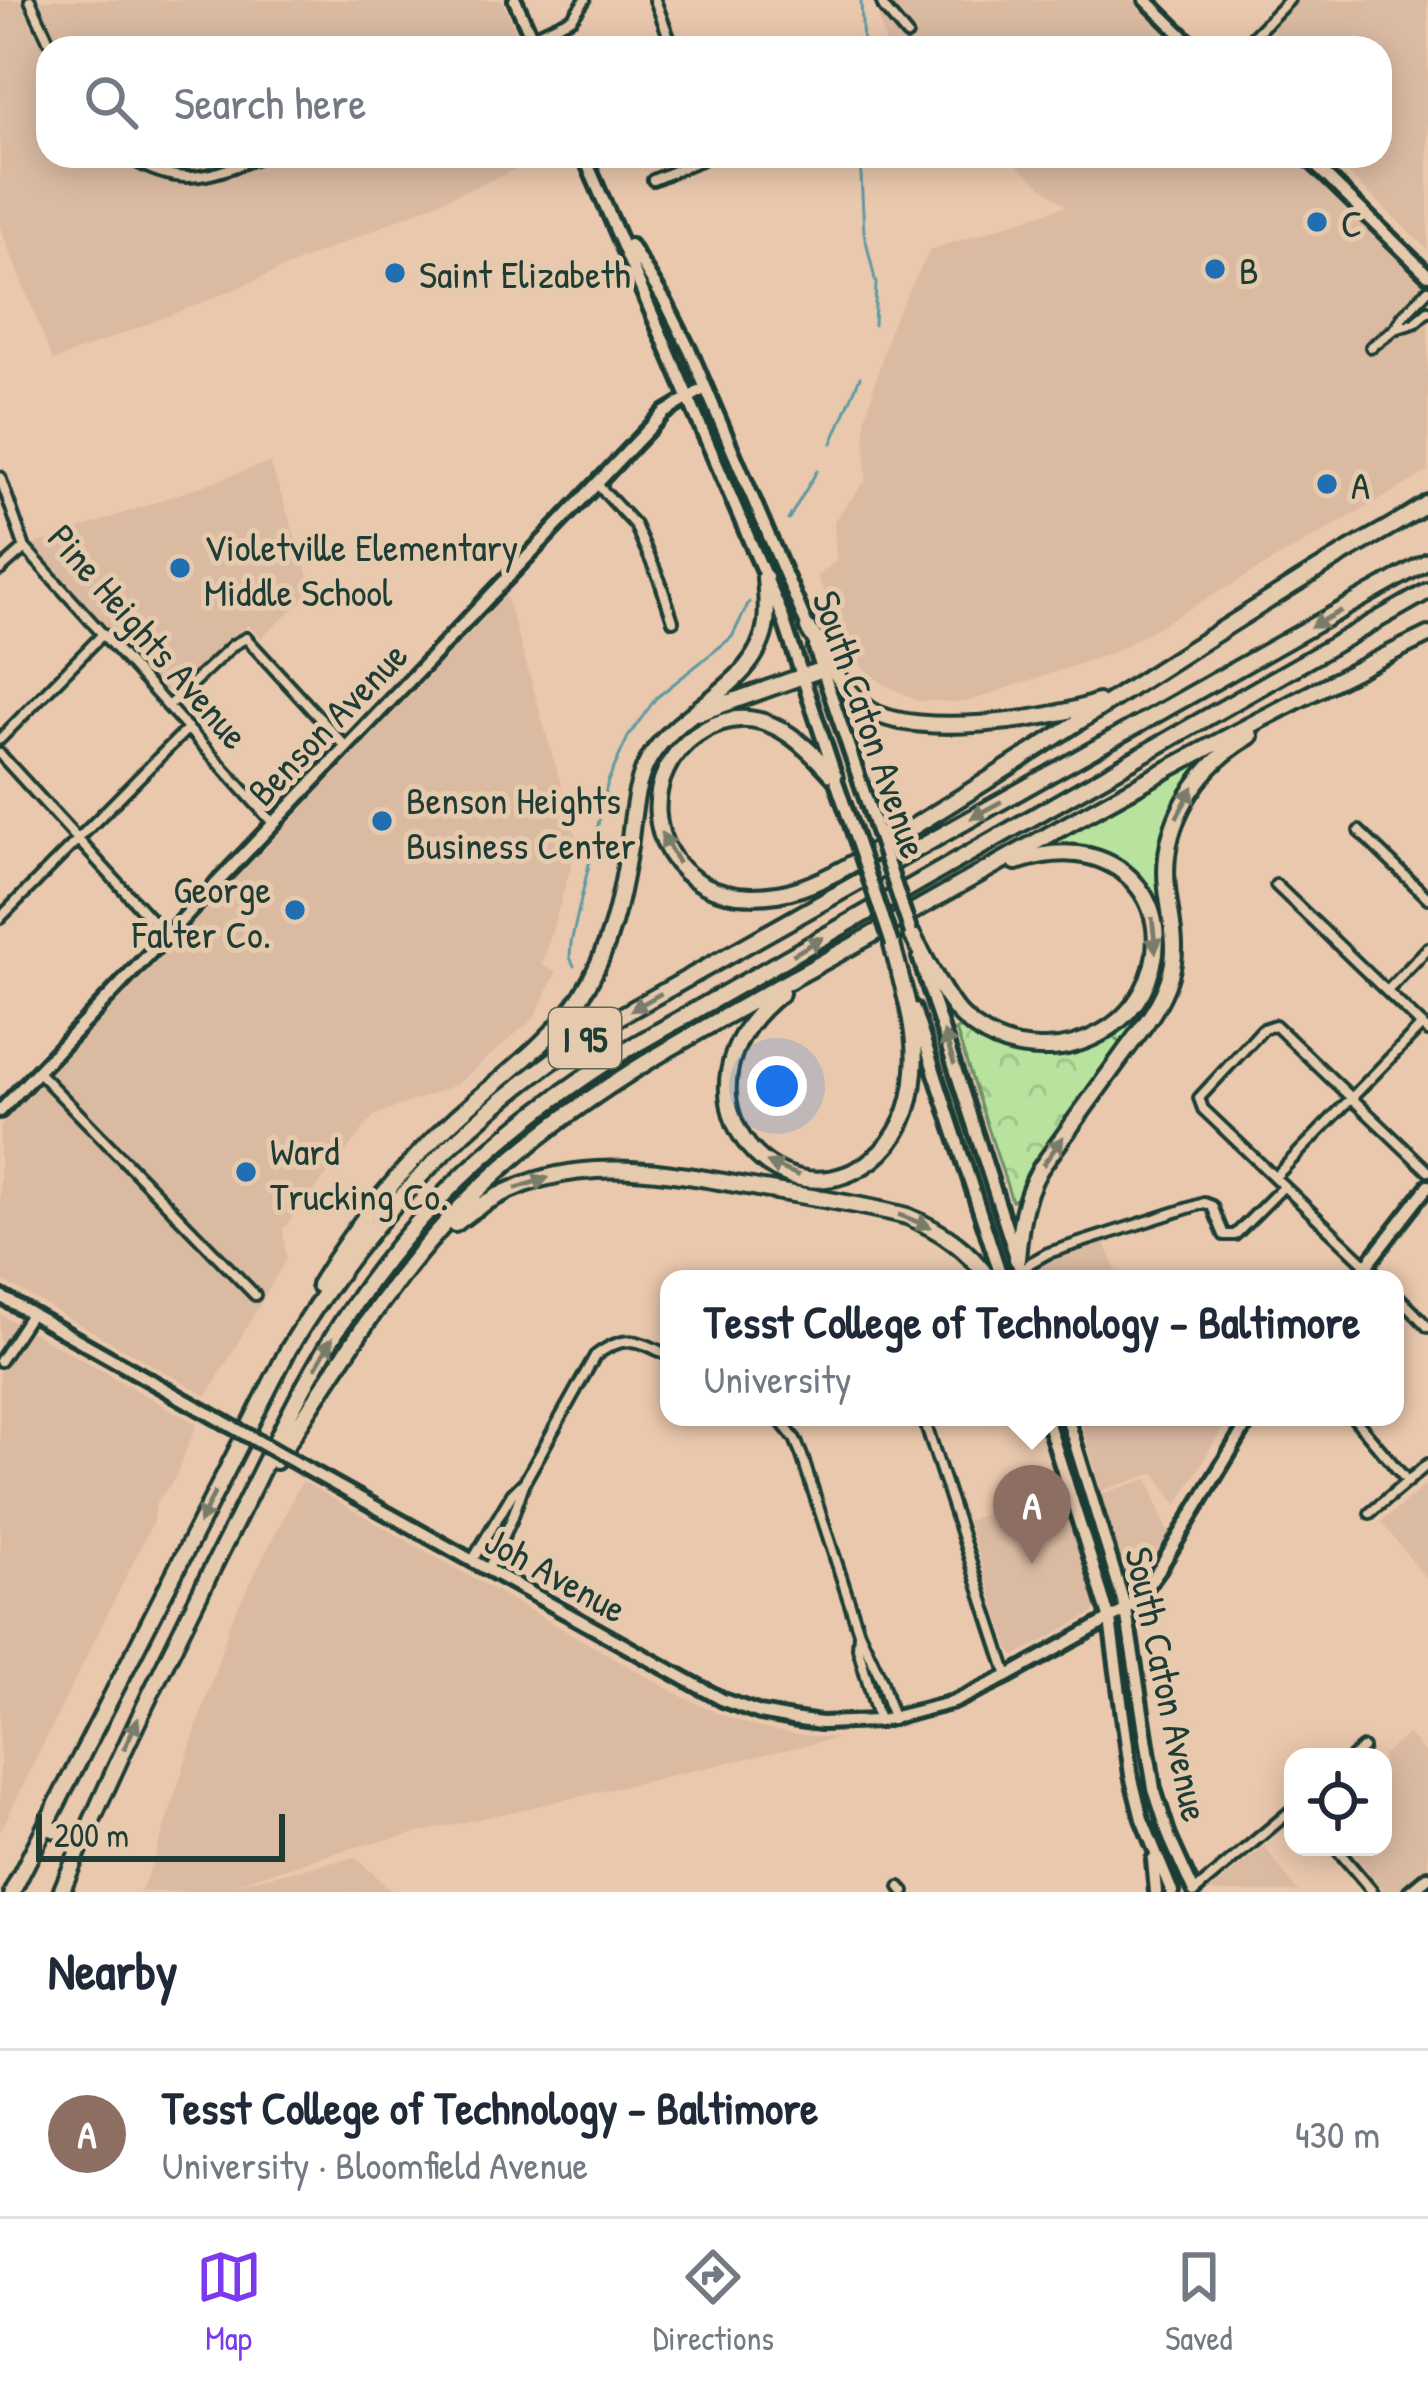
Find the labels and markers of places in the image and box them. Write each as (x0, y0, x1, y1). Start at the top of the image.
place label: C (1341, 196, 1362, 249)
marker: C (1304, 209, 1330, 235)
place label: B (1239, 243, 1259, 296)
place label: Saint Elizabeth (419, 247, 631, 300)
marker: B (1202, 256, 1228, 282)
marker: Saint Elizabeth (382, 260, 408, 286)
place label: A (1351, 458, 1370, 511)
marker: A (1314, 471, 1340, 497)
place label: Violetville Elementary Middle School (204, 520, 518, 618)
marker: Violetville Elementary Middle School (167, 555, 193, 581)
place label: Benson Heights Business Center (406, 773, 636, 871)
marker: Benson Heights Business Center (369, 808, 395, 834)
place label: George Falter Co. (131, 862, 271, 960)
marker: George Falter Co. (282, 897, 308, 923)
place label: Ward Trucking Co. (270, 1124, 448, 1222)
marker: Ward Trucking Co. (233, 1159, 259, 1185)
pin: A (993, 1465, 1071, 1564)

